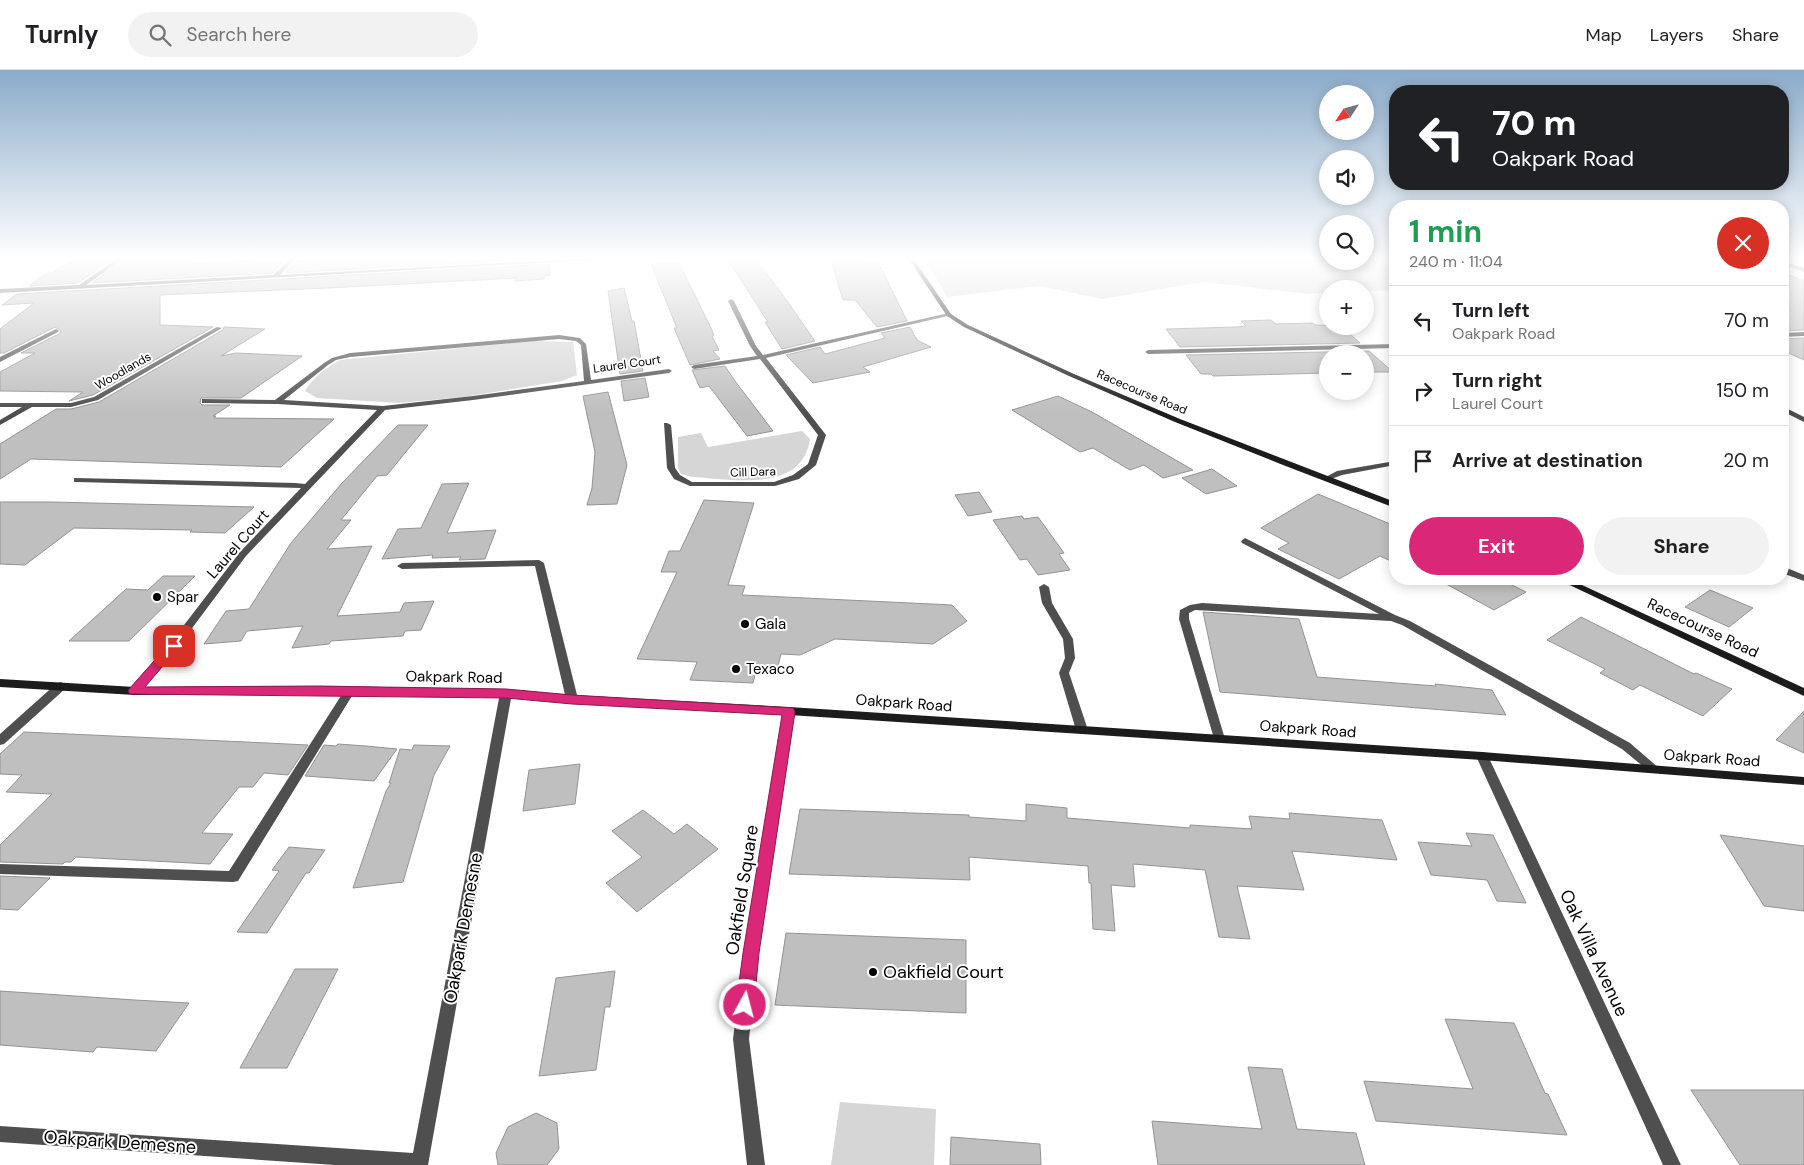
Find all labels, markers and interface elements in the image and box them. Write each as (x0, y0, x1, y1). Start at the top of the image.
search box (128, 12, 478, 57)
text: Turnly (25, 19, 98, 50)
icon: search (146, 21, 174, 49)
text: Search here (186, 22, 291, 47)
text: Map (1586, 23, 1622, 47)
text: Layers (1650, 23, 1704, 47)
text: Share (1732, 23, 1779, 47)
north arrow (1319, 85, 1374, 140)
map controls (1319, 85, 1374, 400)
text: 70 m (1492, 100, 1576, 146)
icon: left (1409, 105, 1474, 170)
text: Oakpark Road (1492, 144, 1634, 173)
button: sound (1319, 150, 1374, 205)
text: 1 min (1409, 212, 1482, 251)
button: search (1319, 215, 1374, 270)
button: close (1717, 217, 1769, 269)
text: 240 m · 11:04 (1409, 251, 1503, 272)
button: + (1319, 280, 1374, 335)
text: Turn left (1452, 298, 1530, 323)
icon: left (1409, 307, 1437, 335)
text: 70 m (1724, 308, 1769, 333)
text: Oakpark Road (1452, 323, 1555, 344)
button: − (1319, 345, 1374, 400)
street label: Woodlands (92, 348, 154, 394)
street label: Laurel Court (592, 351, 662, 377)
street label: Racecourse Road (1094, 366, 1190, 418)
text: Turn right (1452, 368, 1542, 393)
icon: right (1409, 377, 1437, 405)
text: 150 m (1717, 378, 1769, 403)
text: Laurel Court (1452, 393, 1543, 414)
icon: arrive (1409, 447, 1437, 475)
text: Arrive at destination (1452, 448, 1643, 473)
text: 20 m (1723, 448, 1769, 473)
street label: Cill Dara (730, 463, 776, 481)
street label: Laurel Court (202, 505, 274, 583)
button: Exit (1409, 517, 1584, 575)
button: Share (1594, 517, 1769, 575)
place label: Spar (167, 587, 199, 607)
marker: Spar (151, 591, 163, 603)
street label: Racecourse Road (1644, 593, 1762, 663)
place label: Gala (755, 614, 786, 634)
marker: Gala (739, 618, 751, 630)
pin (153, 625, 195, 667)
icon: arrive (160, 632, 188, 660)
place label: Texaco (746, 659, 794, 679)
marker: Texaco (730, 663, 742, 675)
street label: Oakpark Road (405, 666, 503, 688)
street label: Oakpark Road (855, 690, 953, 716)
street label: Oakpark Road (1259, 716, 1357, 742)
street label: Oakpark Road (1663, 745, 1761, 771)
street label: Oakfield Square (720, 823, 764, 957)
street label: Oakpark Demesne (438, 851, 488, 1005)
street label: Oak Villa Avenue (1554, 886, 1634, 1020)
place label: Oakfield Court (883, 960, 1004, 984)
marker: Oakfield Court (867, 966, 879, 978)
position arrow (718, 978, 770, 1030)
street label: Oakpark Demesne (43, 1125, 197, 1159)

